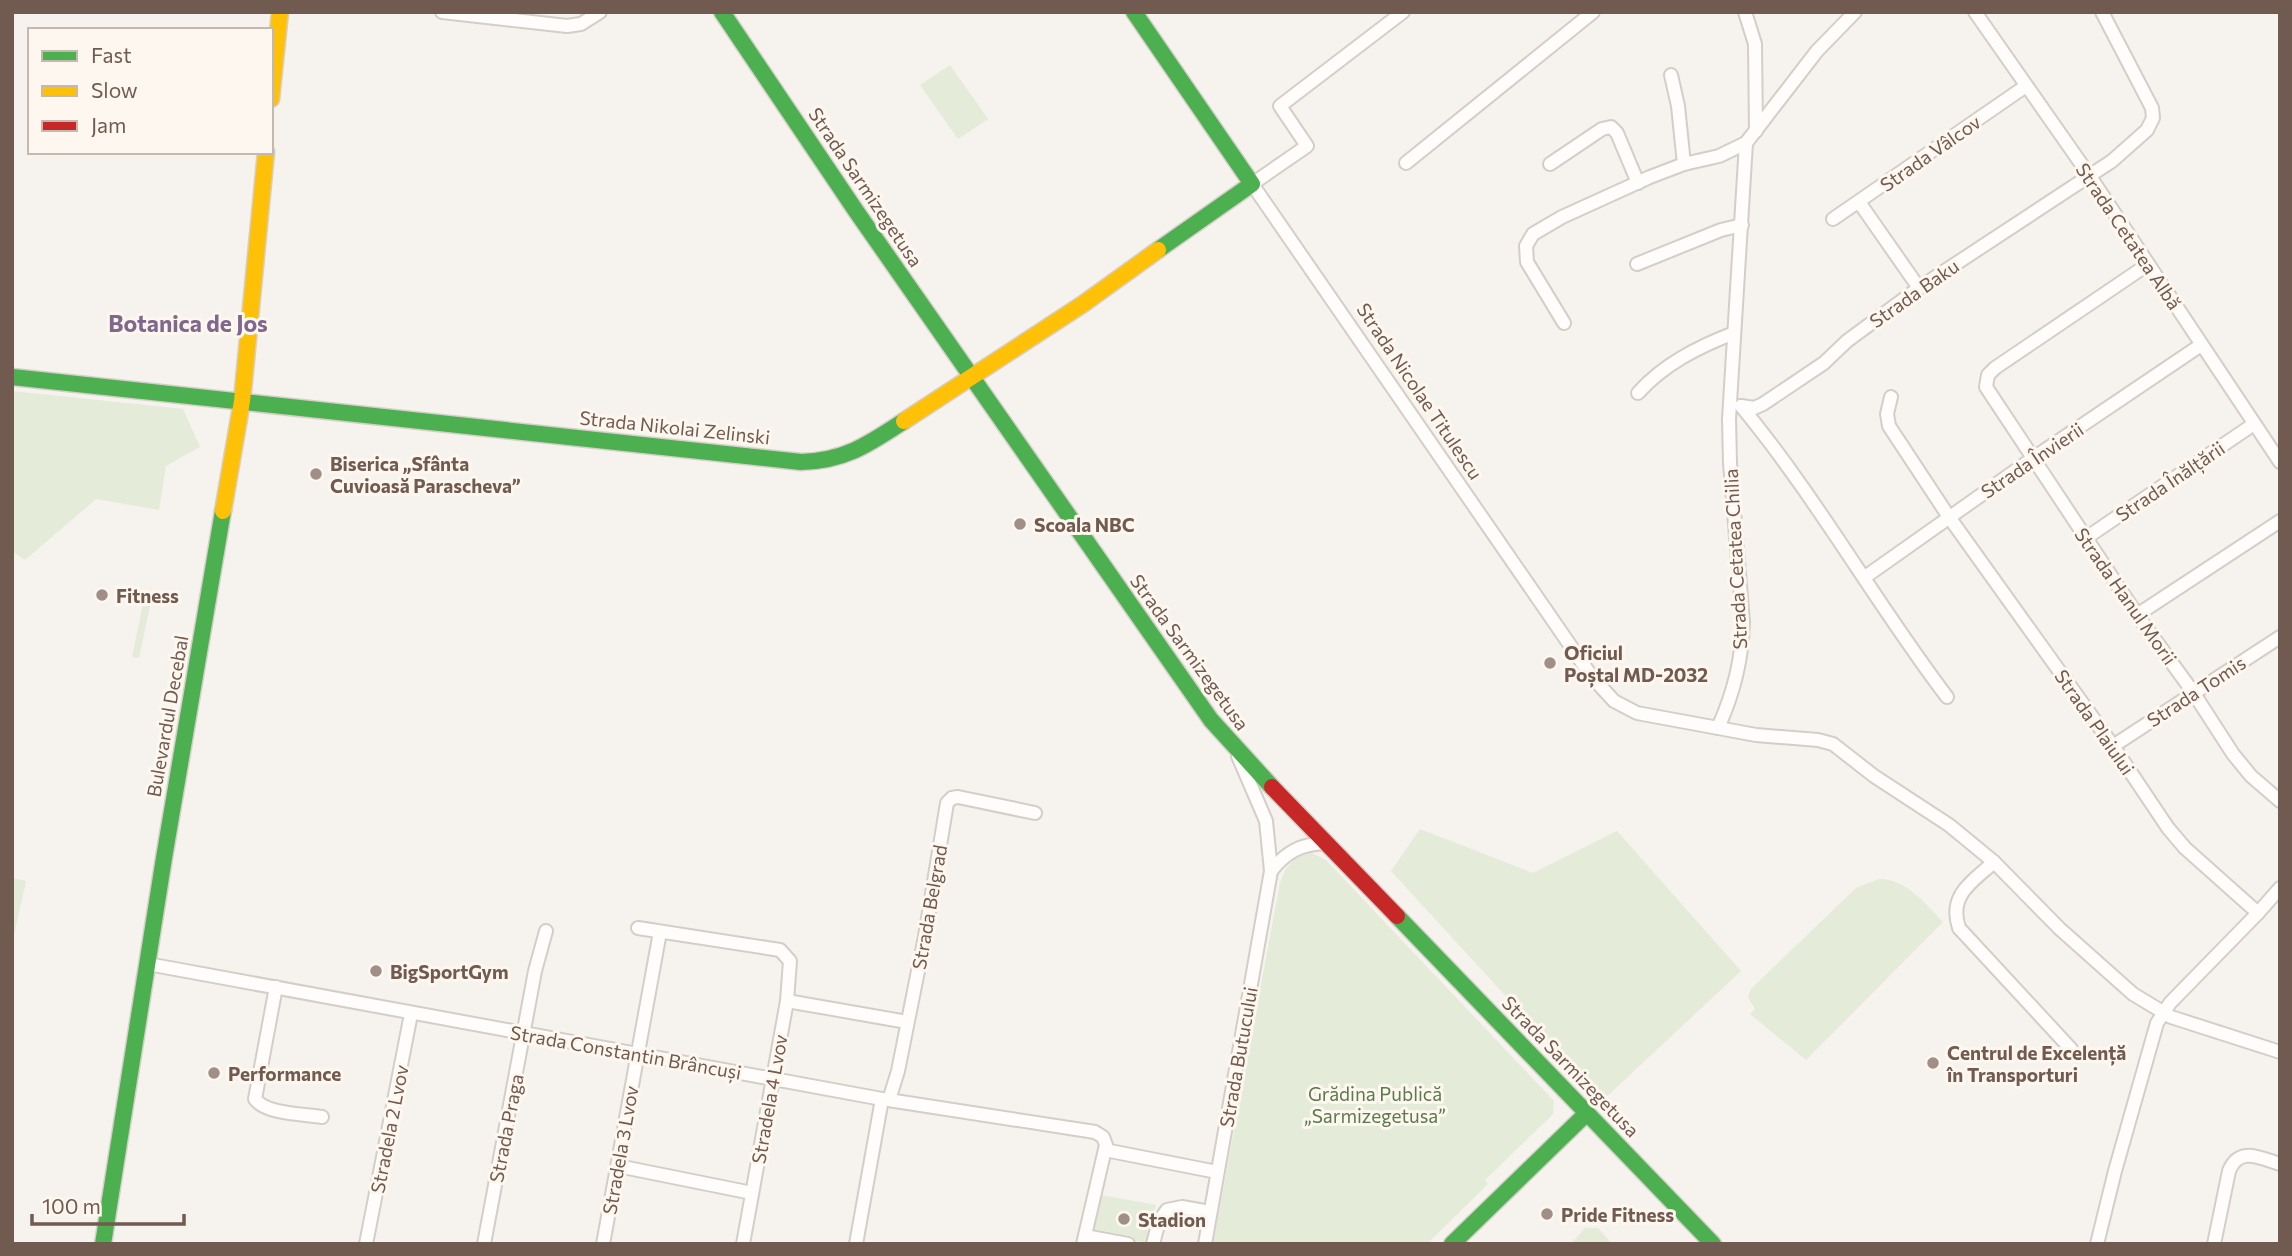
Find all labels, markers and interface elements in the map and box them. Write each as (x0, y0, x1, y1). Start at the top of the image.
legend (28, 28, 273, 154)
text: Fast (91, 42, 132, 67)
text: Slow (91, 77, 138, 102)
street label: Strada Sarmizegetusa (804, 103, 928, 271)
street label: Strada Vâlcov (1875, 110, 1985, 196)
text: Jam (91, 112, 126, 137)
street label: Strada Cetatea Albă (2072, 158, 2186, 314)
street label: Strada Baku (1865, 254, 1963, 332)
street label: Strada Nicolae Titulescu (1352, 298, 1488, 484)
district label: Botanica de Jos (108, 309, 268, 337)
street label: Strada Nikolai Zelinski (579, 406, 771, 448)
street label: Strada Învierii (1976, 417, 2088, 503)
street label: Strada Înălțării (2111, 436, 2230, 528)
place label: Biserica „Sfânta Cuvioasă Parascheva” (330, 452, 521, 497)
marker: Biserica „Sfânta Cuvioasă Parascheva” (308, 466, 324, 482)
street label: Strada Cetatea Chilia (1719, 468, 1751, 650)
place label: Scoala NBC (1034, 513, 1135, 536)
marker: Scoala NBC (1012, 516, 1028, 532)
street label: Strada Hanul Morii (2070, 523, 2182, 669)
street label: Strada Sarmizegetusa (1126, 570, 1254, 734)
place label: Fitness (116, 584, 179, 607)
marker: Fitness (94, 587, 110, 603)
street label: Bulevardul Decebal (141, 633, 193, 799)
place label: Oficiul Poștal MD-2032 (1564, 641, 1708, 688)
street label: Strada Tomis (2142, 651, 2250, 731)
marker: Oficiul Poștal MD-2032 (1542, 655, 1558, 671)
street label: Strada Plaiului (2050, 665, 2140, 779)
street label: Strada Belgrad (907, 843, 951, 971)
place label: BigSportGym (390, 960, 509, 983)
marker: BigSportGym (368, 963, 384, 979)
street label: Strada Butucului (1214, 985, 1262, 1129)
street label: Strada Sarmizegetusa (1498, 991, 1644, 1141)
street label: Strada Constantin Brâncuși (508, 1020, 743, 1086)
street label: Stradela 4 Lvov (746, 1032, 792, 1166)
place label: Centrul de Excelență în Transporturi (1946, 1041, 2126, 1086)
marker: Centrul de Excelență în Transporturi (1925, 1055, 1941, 1071)
place label: Performance (228, 1062, 341, 1085)
street label: Stradela 2 Lvov (365, 1063, 413, 1195)
marker: Performance (206, 1065, 222, 1081)
street label: Strada Praga (484, 1072, 528, 1184)
park label: Grădina Publică „Sarmizegetusa” (1304, 1082, 1446, 1127)
street label: Stradela 3 Lvov (597, 1084, 643, 1216)
scale bar (32, 1182, 184, 1226)
text: 100 m (42, 1193, 101, 1218)
place label: Pride Fitness (1561, 1203, 1674, 1226)
marker: Pride Fitness (1539, 1206, 1555, 1222)
place label: Stadion (1138, 1208, 1206, 1231)
marker: Stadion (1116, 1211, 1132, 1227)

